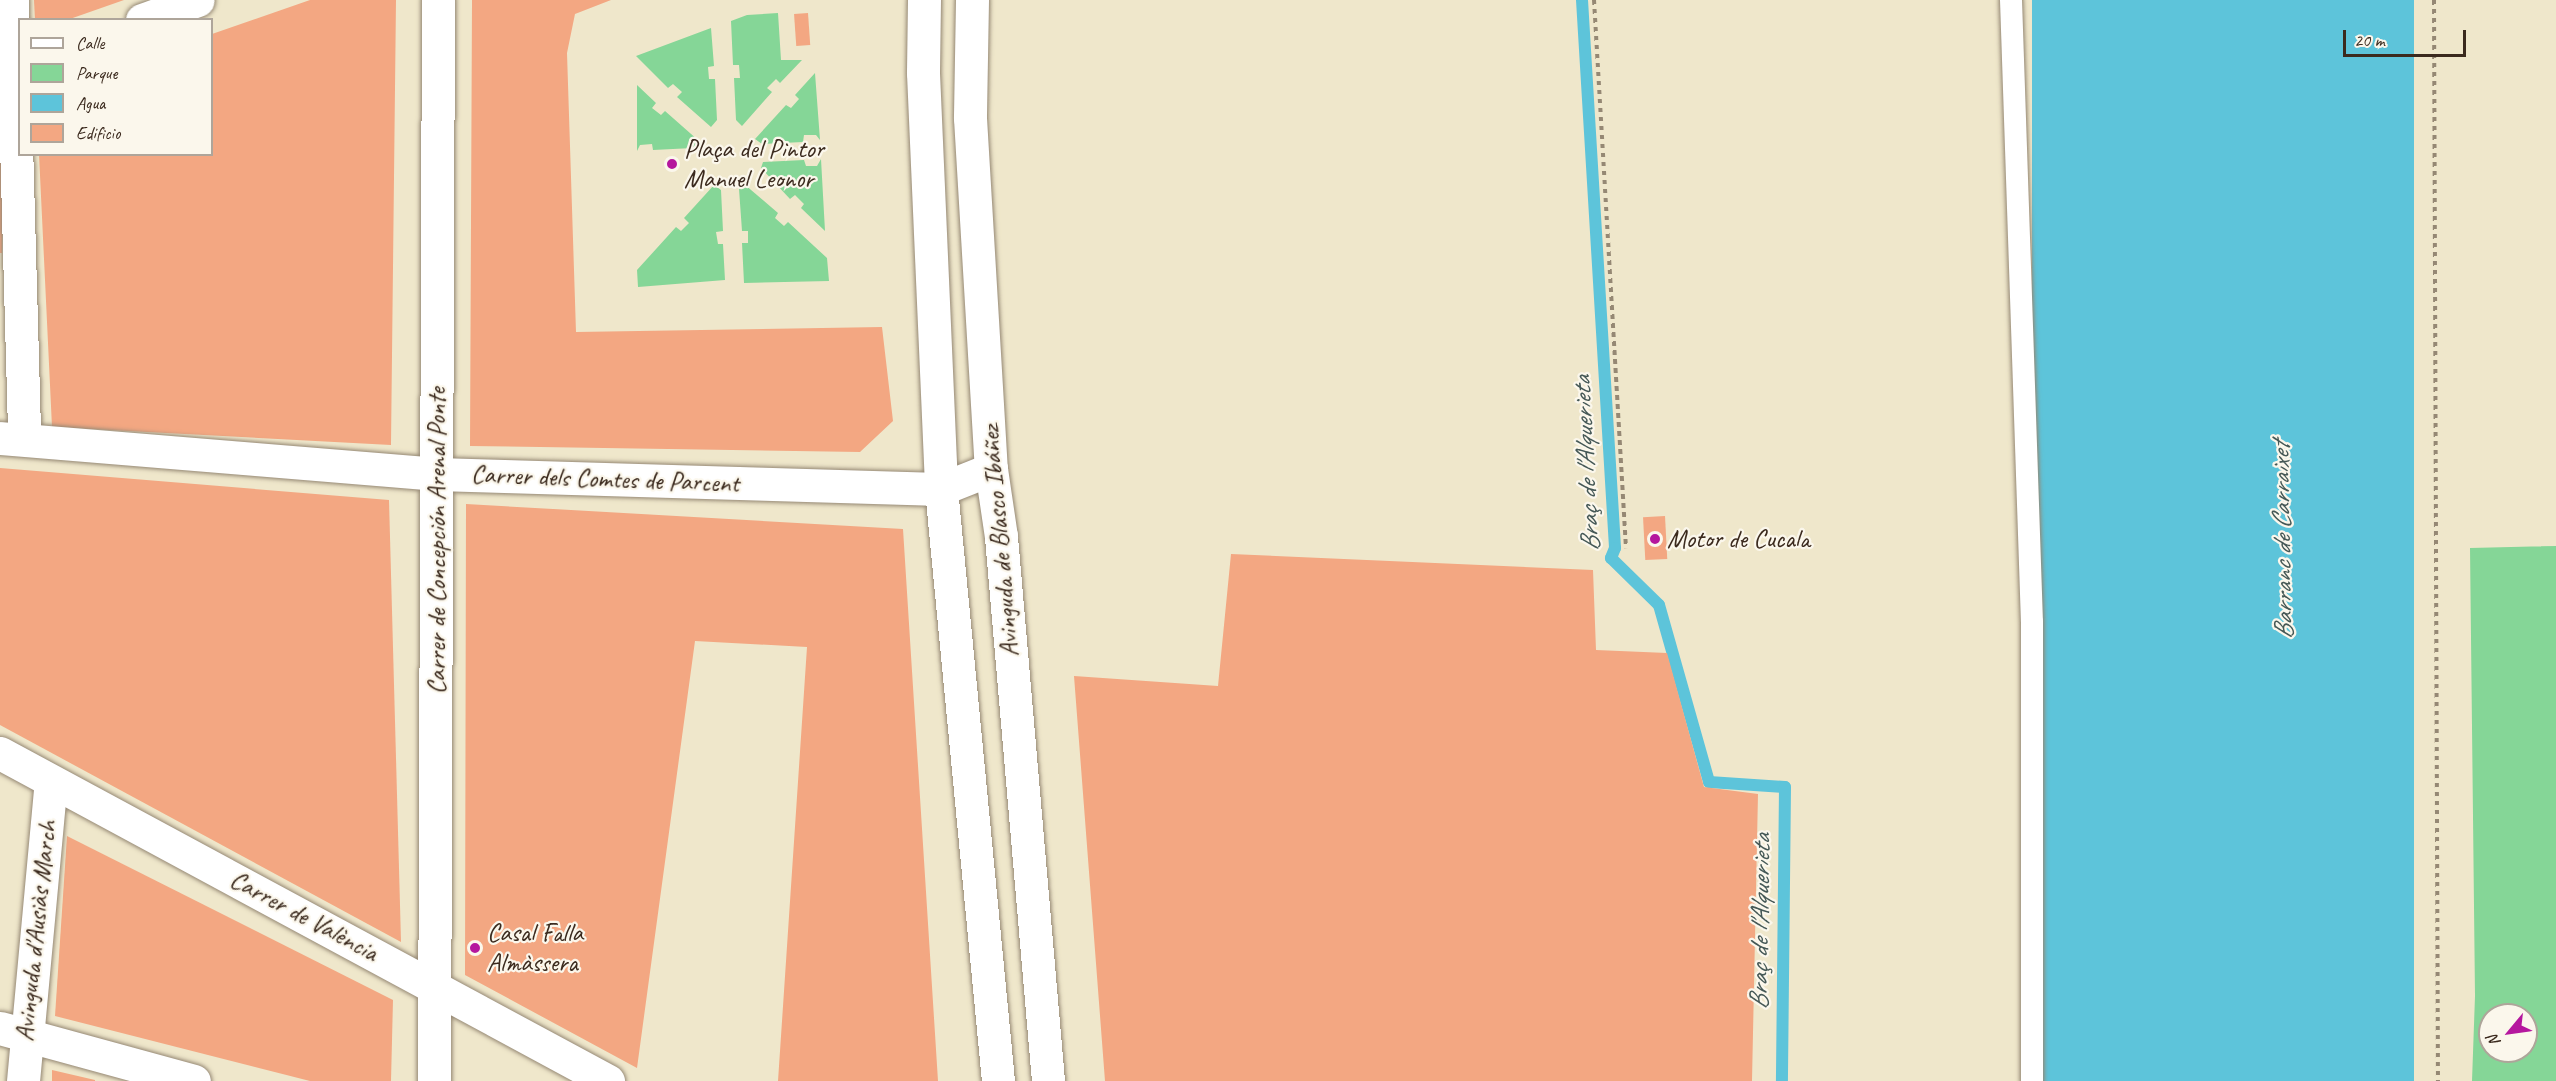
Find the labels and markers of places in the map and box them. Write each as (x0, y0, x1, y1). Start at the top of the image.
place label: Plaça del Pintor Manuel Leonor (684, 133, 824, 194)
marker: Plaça del Pintor Manuel Leonor (665, 157, 679, 171)
place label: Motor de Cucala (1667, 523, 1810, 555)
marker: Motor de Cucala (1648, 532, 1662, 546)
place label: Casal Falla Almàssera (487, 917, 582, 978)
marker: Casal Falla Almàssera (468, 941, 482, 955)

